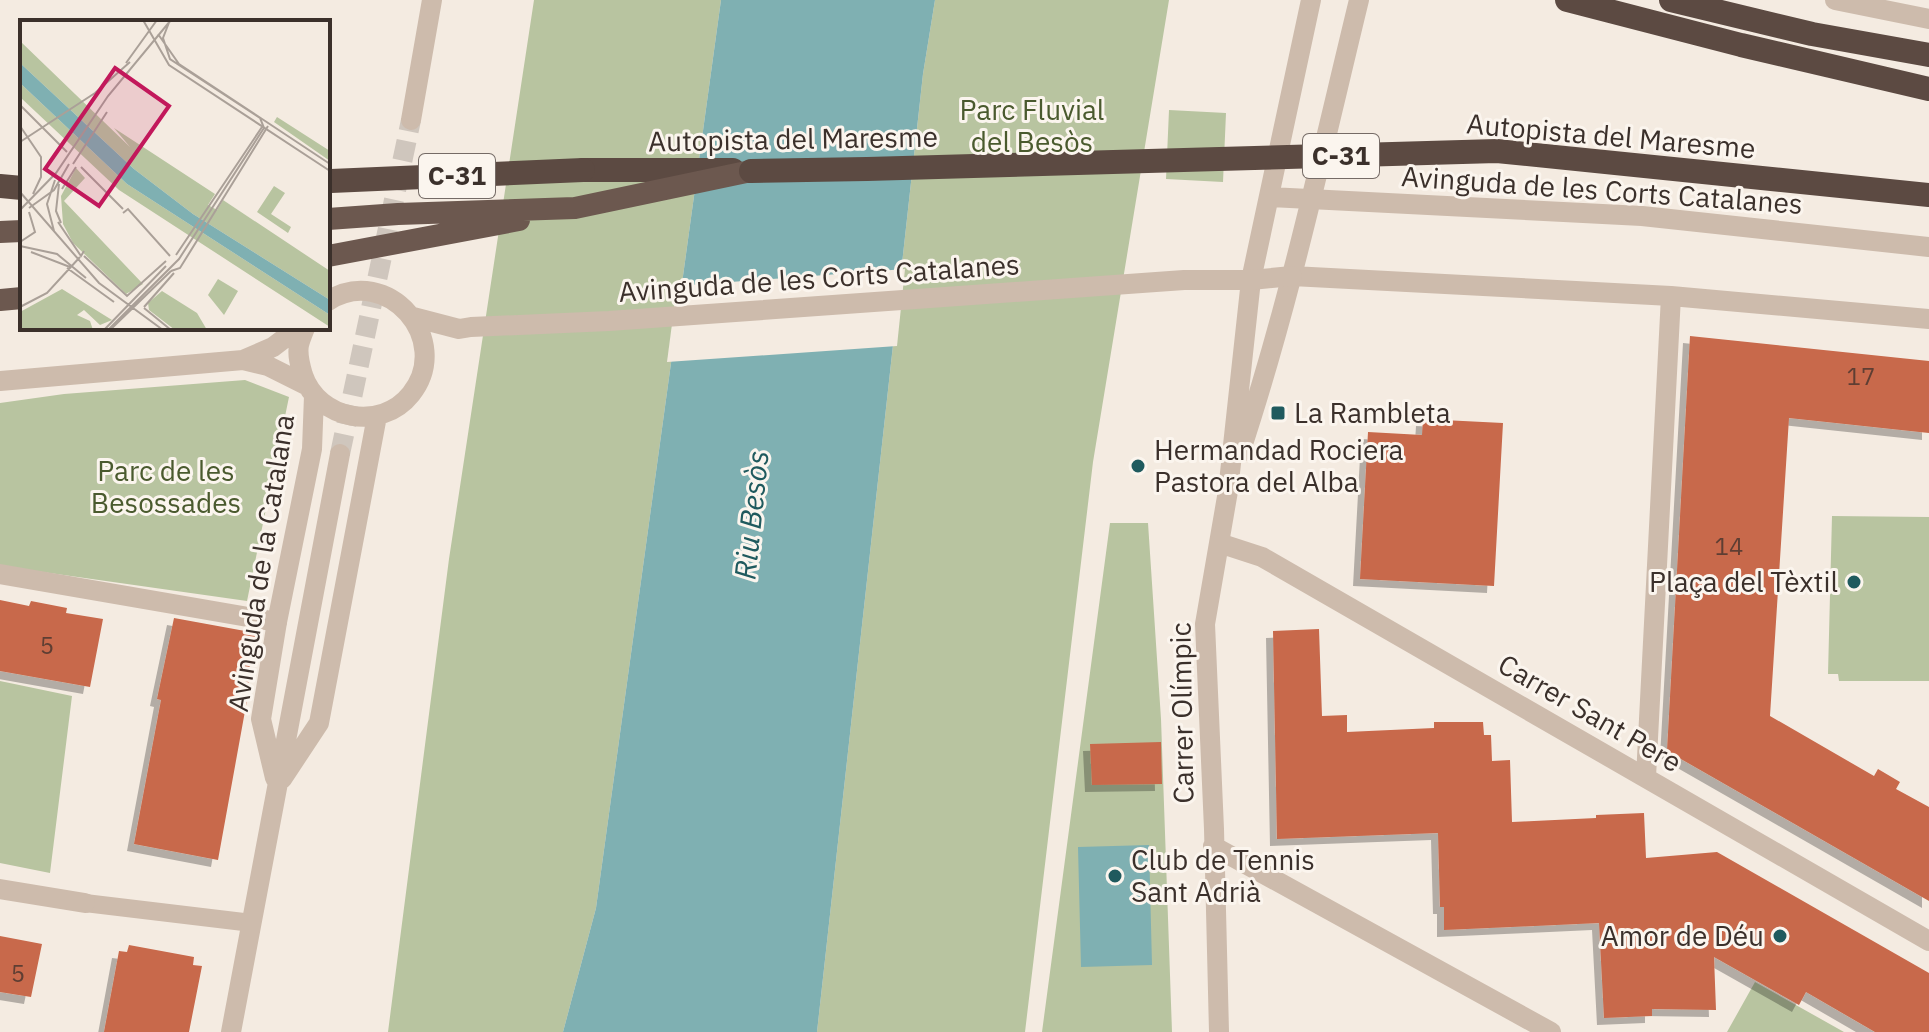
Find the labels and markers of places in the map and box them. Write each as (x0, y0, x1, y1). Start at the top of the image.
place label: La Rambleta (1294, 394, 1451, 431)
marker: La Rambleta (1269, 404, 1287, 422)
place label: Hermandad Rociera Pastora del Alba (1154, 431, 1404, 500)
marker: Hermandad Rociera Pastora del Alba (1129, 457, 1147, 475)
place label: Plaça del Tèxtil (1649, 563, 1838, 600)
marker: Plaça del Tèxtil (1845, 573, 1863, 591)
place label: Club de Tennis Sant Adrià (1131, 841, 1315, 910)
marker: Club de Tennis Sant Adrià (1106, 867, 1124, 885)
place label: Amor de Déu (1601, 917, 1764, 954)
marker: Amor de Déu (1771, 927, 1789, 945)

